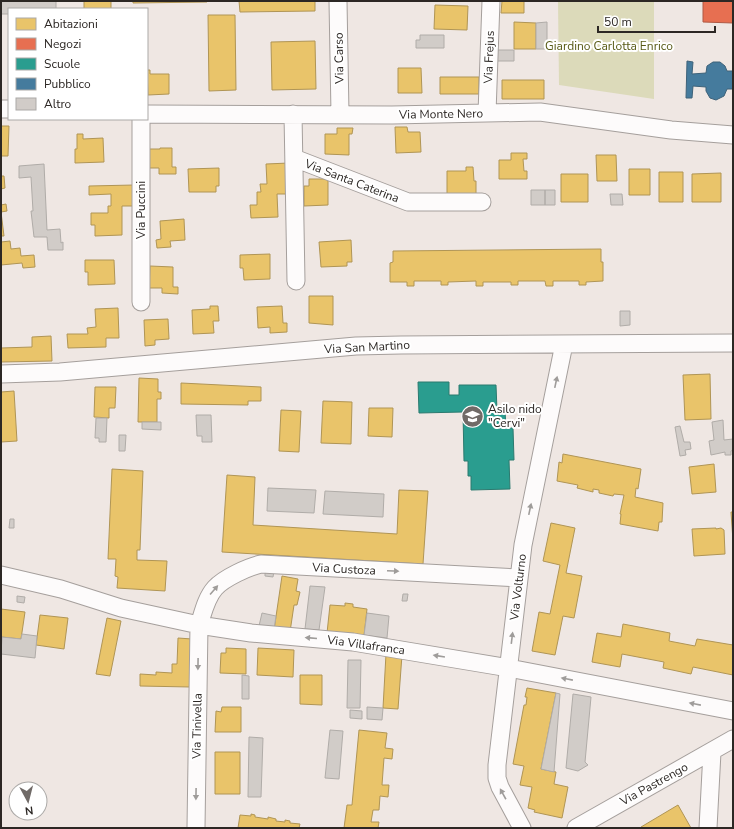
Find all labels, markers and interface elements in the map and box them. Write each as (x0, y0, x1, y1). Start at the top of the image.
legend (8, 8, 148, 120)
scale bar (598, 8, 715, 34)
text: 50 m (604, 14, 632, 30)
text: Abitazioni (44, 16, 98, 32)
street label: Via Frejus (480, 30, 498, 85)
street label: Via Carso (331, 32, 347, 85)
text: Negozi (44, 36, 81, 52)
park label: Giardino Carlotta Enrico (545, 38, 673, 54)
text: Scuole (44, 56, 80, 72)
text: Pubblico (44, 76, 91, 92)
text: Altro (44, 96, 72, 112)
street label: Via Monte Nero (398, 105, 483, 123)
street label: Via Santa Caterina (302, 155, 401, 206)
street label: Via Puccini (133, 181, 149, 240)
street label: Via San Martino (323, 337, 411, 357)
one-way arrow (554, 376, 560, 388)
place label: Asilo nido "Cervi" (488, 401, 542, 431)
school or university icon: Asilo nido "Cervi" (459, 403, 485, 429)
one-way arrow (528, 503, 534, 515)
street label: Via Volturno (506, 553, 530, 622)
street label: Via Custoza (311, 559, 376, 579)
one-way arrow (387, 568, 400, 574)
one-way arrow (210, 585, 219, 595)
street label: Via Villafranca (325, 631, 406, 658)
one-way arrow (509, 632, 515, 644)
one-way arrow (304, 635, 317, 642)
one-way arrow (433, 653, 445, 659)
one-way arrow (195, 658, 201, 671)
one-way arrow (561, 676, 573, 682)
street label: Via Tinivella (188, 693, 206, 760)
one-way arrow (689, 701, 701, 707)
street label: Via Pastrengo (616, 759, 691, 810)
north arrow (8, 781, 48, 821)
one-way arrow (193, 788, 199, 801)
one-way arrow (500, 788, 507, 800)
text: N (24, 802, 34, 818)

